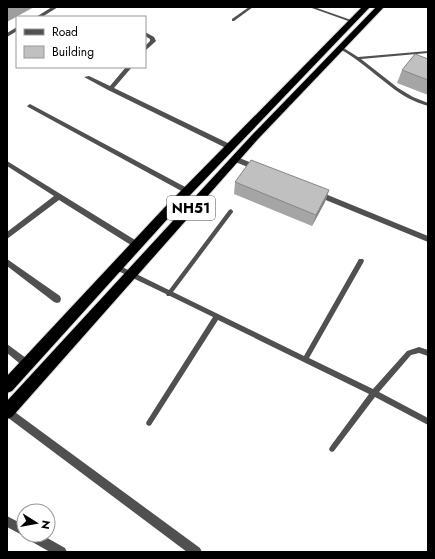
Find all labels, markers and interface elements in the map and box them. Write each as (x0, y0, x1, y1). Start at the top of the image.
legend (16, 16, 146, 68)
text: Road (52, 23, 78, 41)
text: Building (52, 43, 94, 61)
road number: NH51 (167, 196, 215, 220)
north arrow (16, 503, 56, 543)
text: N (37, 519, 55, 531)

